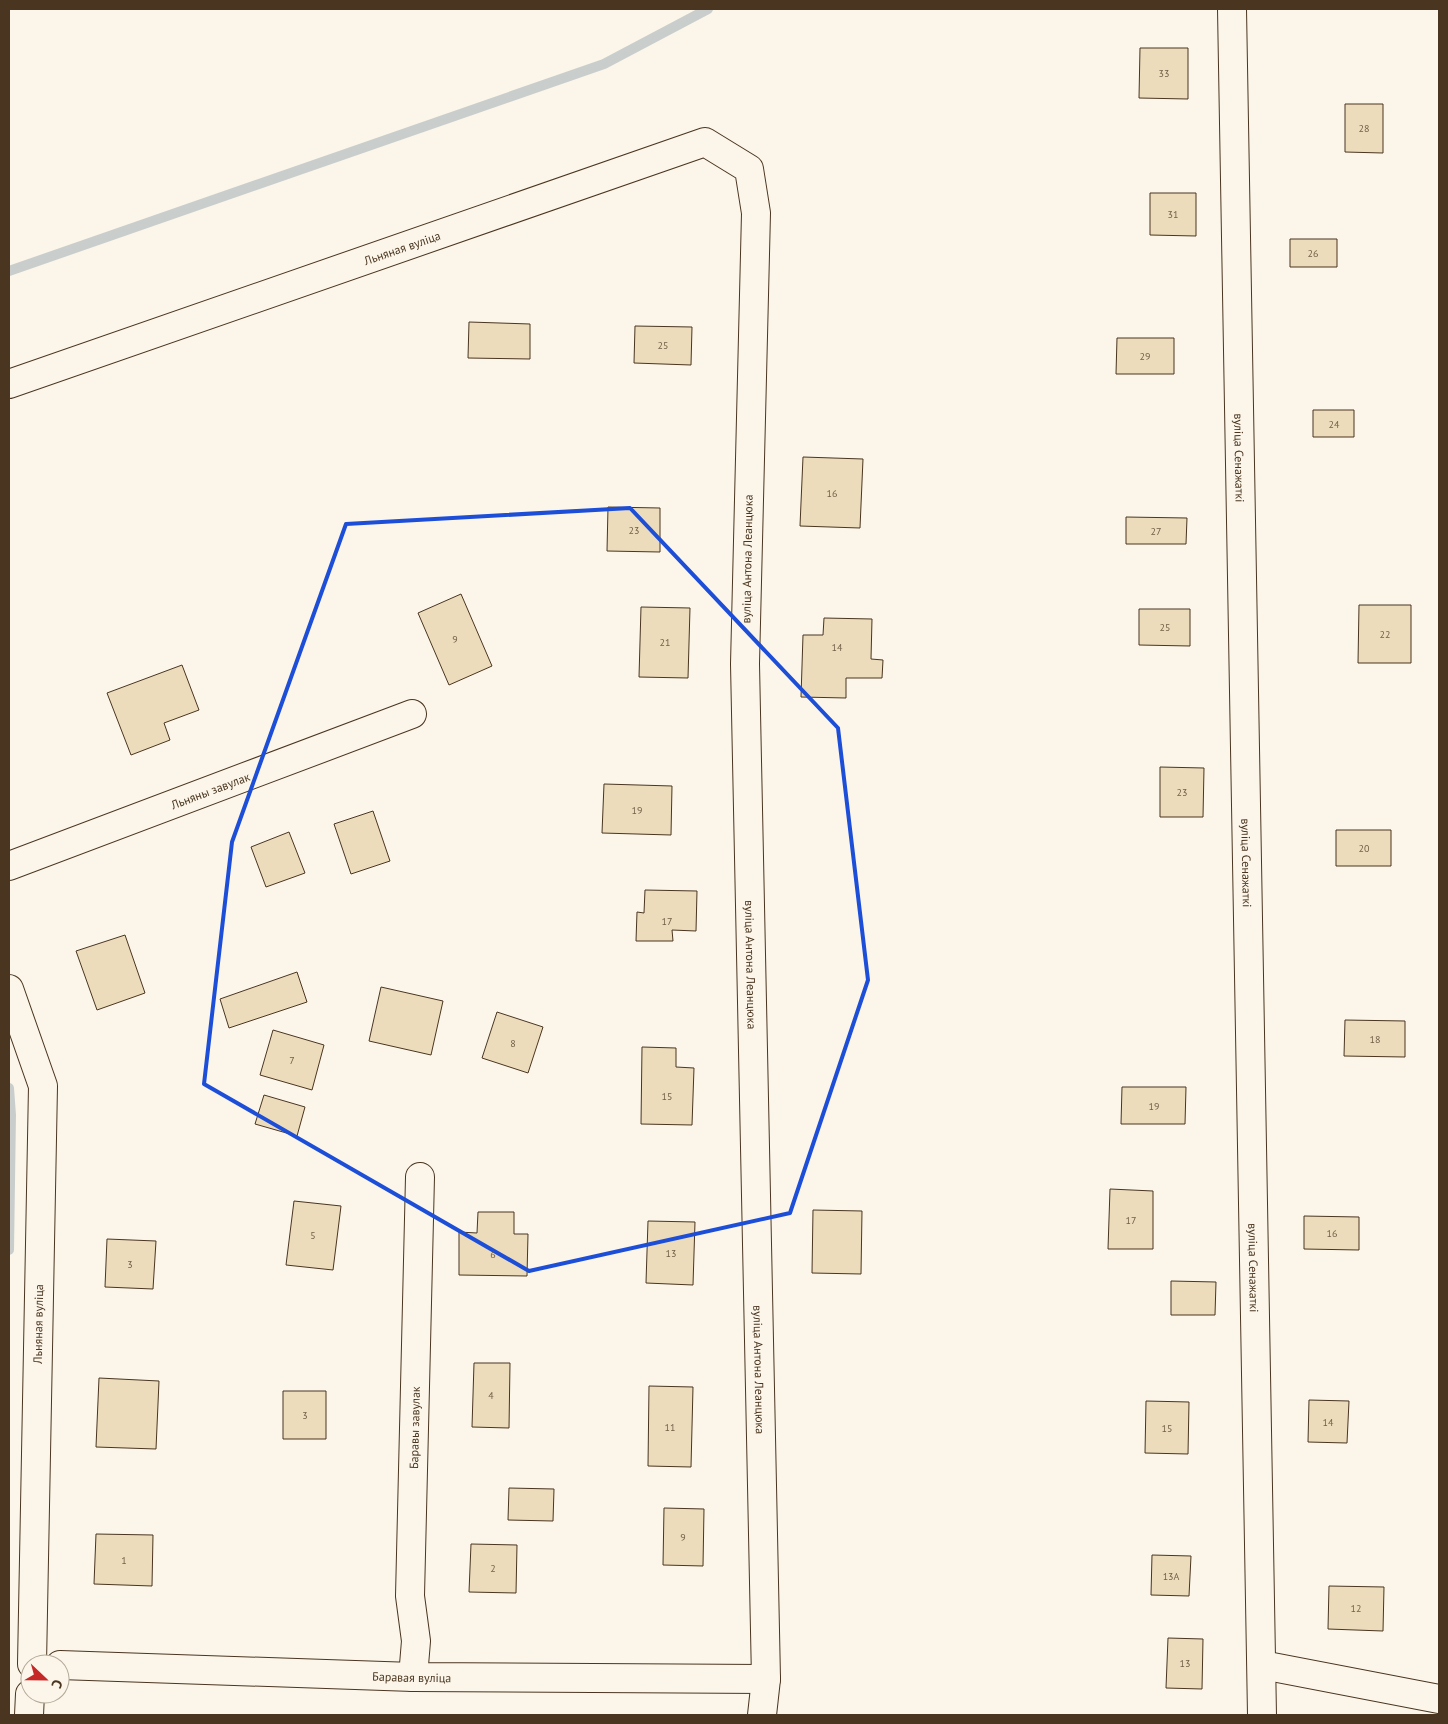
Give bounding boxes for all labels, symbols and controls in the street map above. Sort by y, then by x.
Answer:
house number: 33 [1159,67,1169,80]
house number: 28 [1359,122,1369,135]
house number: 31 [1168,208,1178,221]
street label: Льняная вуліца [361,227,442,268]
house number: 26 [1308,247,1318,260]
house number: 25 [658,339,668,352]
house number: 29 [1140,350,1150,363]
street label: вуліца Сенажаткі [1232,413,1248,503]
house number: 24 [1329,418,1340,431]
house number: 16 [827,487,837,500]
street label: вуліца Антона Леанцюка [738,494,756,624]
house number: 23 [629,524,639,537]
house number: 27 [1151,525,1161,538]
house number: 25 [1160,621,1170,634]
house number: 22 [1380,628,1390,641]
house number: 9 [452,633,458,646]
house number: 21 [660,636,670,649]
house number: 14 [832,641,843,654]
street label: Льняны завулак [168,768,252,812]
house number: 23 [1177,786,1187,799]
house number: 19 [632,804,642,817]
street label: вуліца Сенажаткі [1239,818,1255,908]
house number: 20 [1359,842,1370,855]
street label: вуліца Антона Леанцюка [742,900,760,1029]
house number: 17 [662,915,672,928]
house number: 18 [1370,1033,1380,1046]
house number: 8 [510,1037,516,1050]
house number: 7 [289,1054,295,1067]
house number: 15 [662,1090,672,1103]
house number: 19 [1149,1100,1159,1113]
house number: 17 [1126,1214,1136,1227]
street label: вуліца Сенажаткі [1246,1223,1262,1312]
house number: 16 [1327,1227,1337,1240]
house number: 5 [310,1229,316,1242]
house number: 13 [666,1247,676,1260]
house number: 6 [490,1248,496,1261]
house number: 3 [127,1258,133,1271]
street label: Льняная вуліца [30,1284,46,1365]
street label: вуліца Антона Леанцюка [751,1305,768,1434]
street label: Баравы завулак [406,1386,423,1469]
house number: 4 [488,1389,494,1402]
house number: 3 [302,1409,308,1422]
house number: 14 [1323,1416,1334,1429]
house number: 11 [665,1421,675,1434]
house number: 15 [1162,1422,1172,1435]
house number: 9 [680,1531,686,1544]
house number: 1 [121,1554,127,1567]
house number: 2 [490,1562,496,1575]
house number: 13А [1163,1570,1180,1583]
house number: 12 [1351,1602,1361,1615]
north arrow [20,1654,70,1704]
house number: 13 [1180,1657,1190,1670]
street label: Баравая вуліца [372,1668,451,1685]
text: С [47,1677,67,1691]

